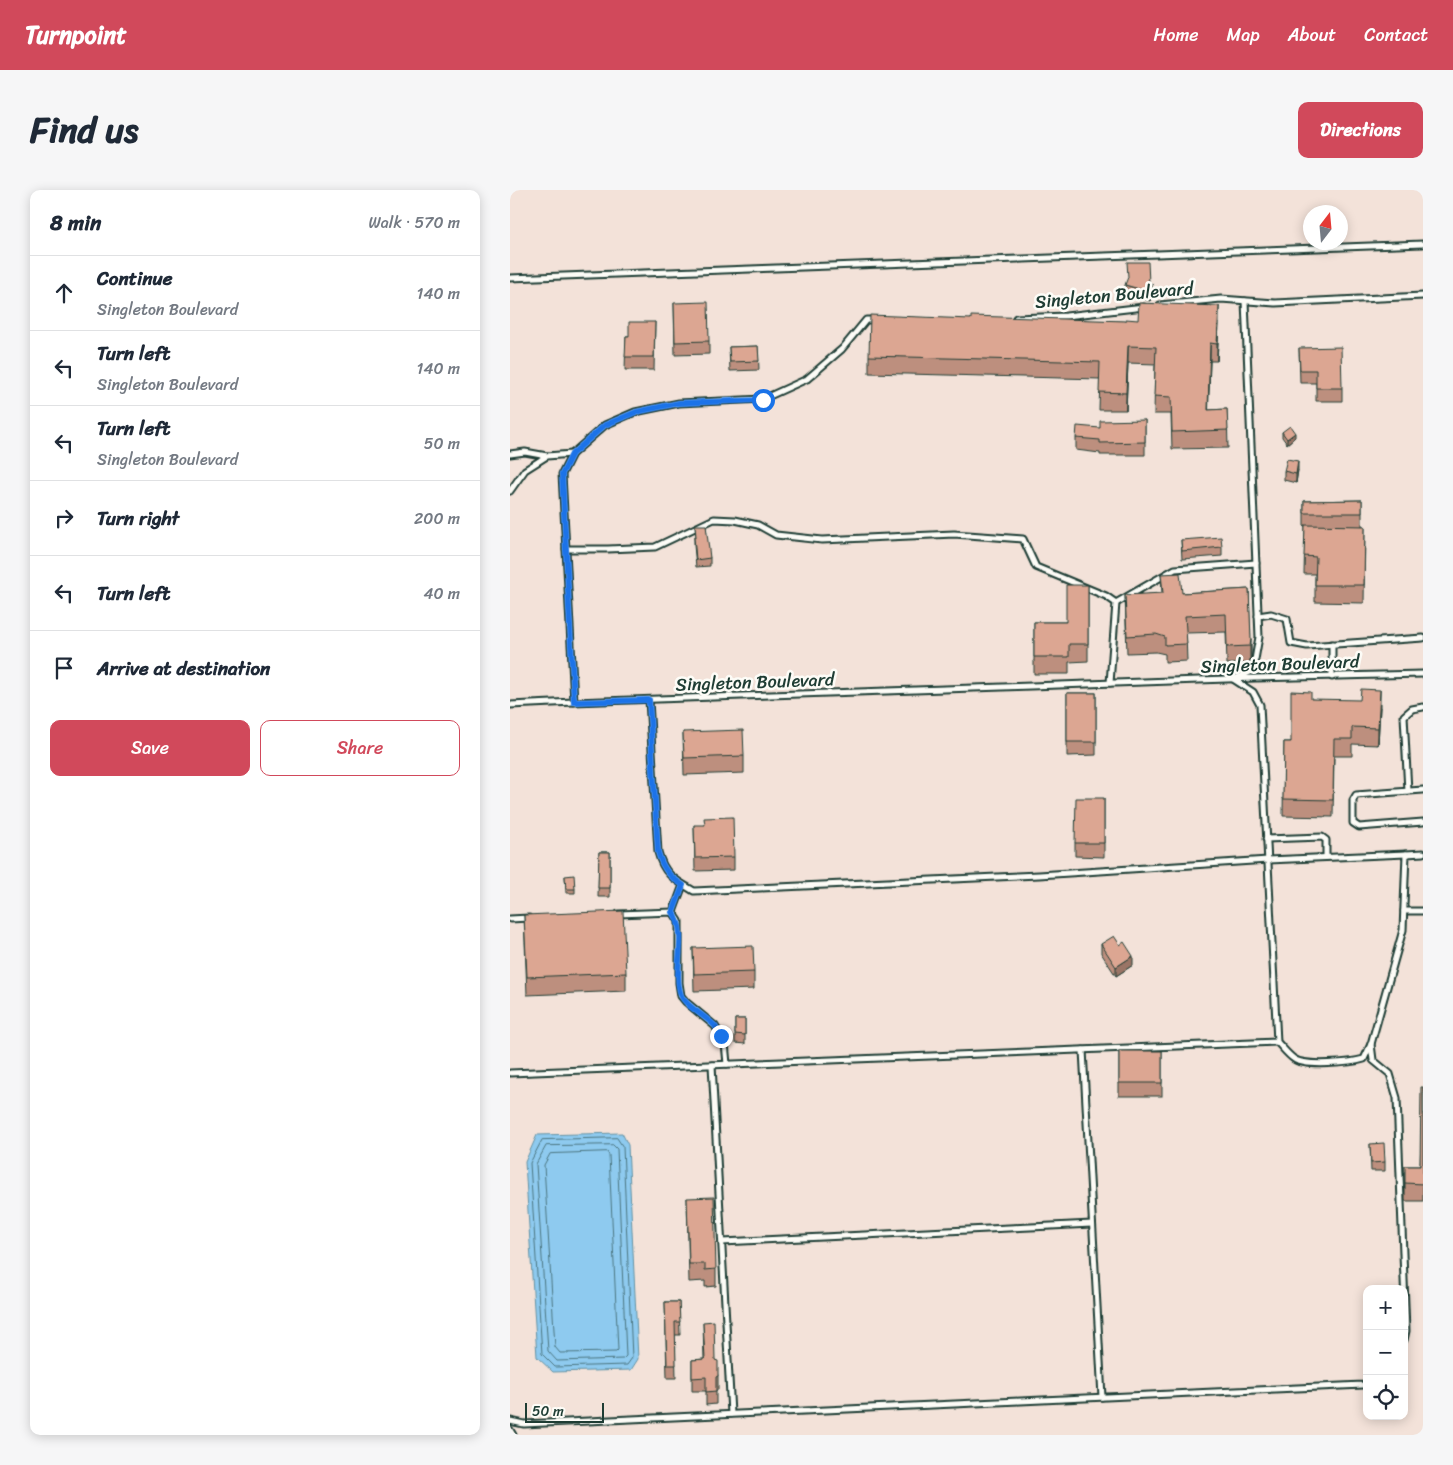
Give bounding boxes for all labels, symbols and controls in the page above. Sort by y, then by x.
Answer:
text: Turnpoint [25,14,127,56]
text: Home [1154,19,1199,51]
text: Map [1227,19,1260,51]
text: About [1288,19,1336,51]
text: Contact [1364,19,1428,51]
text: Find us [30,99,138,161]
button: Directions [1298,102,1423,158]
text: 8 min [50,204,101,242]
north arrow [1303,205,1348,250]
text: Walk · 570 m [368,208,460,237]
text: Continue [97,262,173,295]
street label: Singleton Boulevard [1033,272,1196,318]
icon: ahead [50,279,78,307]
text: 140 m [417,279,460,308]
text: Singleton Boulevard [97,295,238,324]
text: Turn left [97,337,170,370]
icon: left [50,354,78,382]
text: 140 m [417,354,460,383]
text: Singleton Boulevard [97,370,238,399]
route start [752,389,775,412]
text: Turn left [97,412,170,445]
icon: left [50,429,78,457]
text: 50 m [424,429,460,458]
text: Singleton Boulevard [97,445,238,474]
text: Turn right [97,502,179,535]
icon: right [50,504,78,532]
text: 200 m [414,504,460,533]
text: Turn left [97,577,170,610]
icon: left [50,579,78,607]
text: 40 m [423,579,460,608]
street label: Singleton Boulevard [1200,645,1361,683]
text: Arrive at destination [97,652,270,685]
icon: arrive [50,654,78,682]
street label: Singleton Boulevard [675,663,836,701]
button: Save [50,720,250,776]
button: Share [260,720,460,776]
route end [710,1025,733,1048]
map controls [1363,1285,1408,1420]
button: + [1363,1285,1408,1330]
button: − [1363,1330,1408,1375]
button: locate [1363,1375,1408,1420]
text: 50 m [532,1399,564,1424]
scale bar [525,1400,604,1423]

